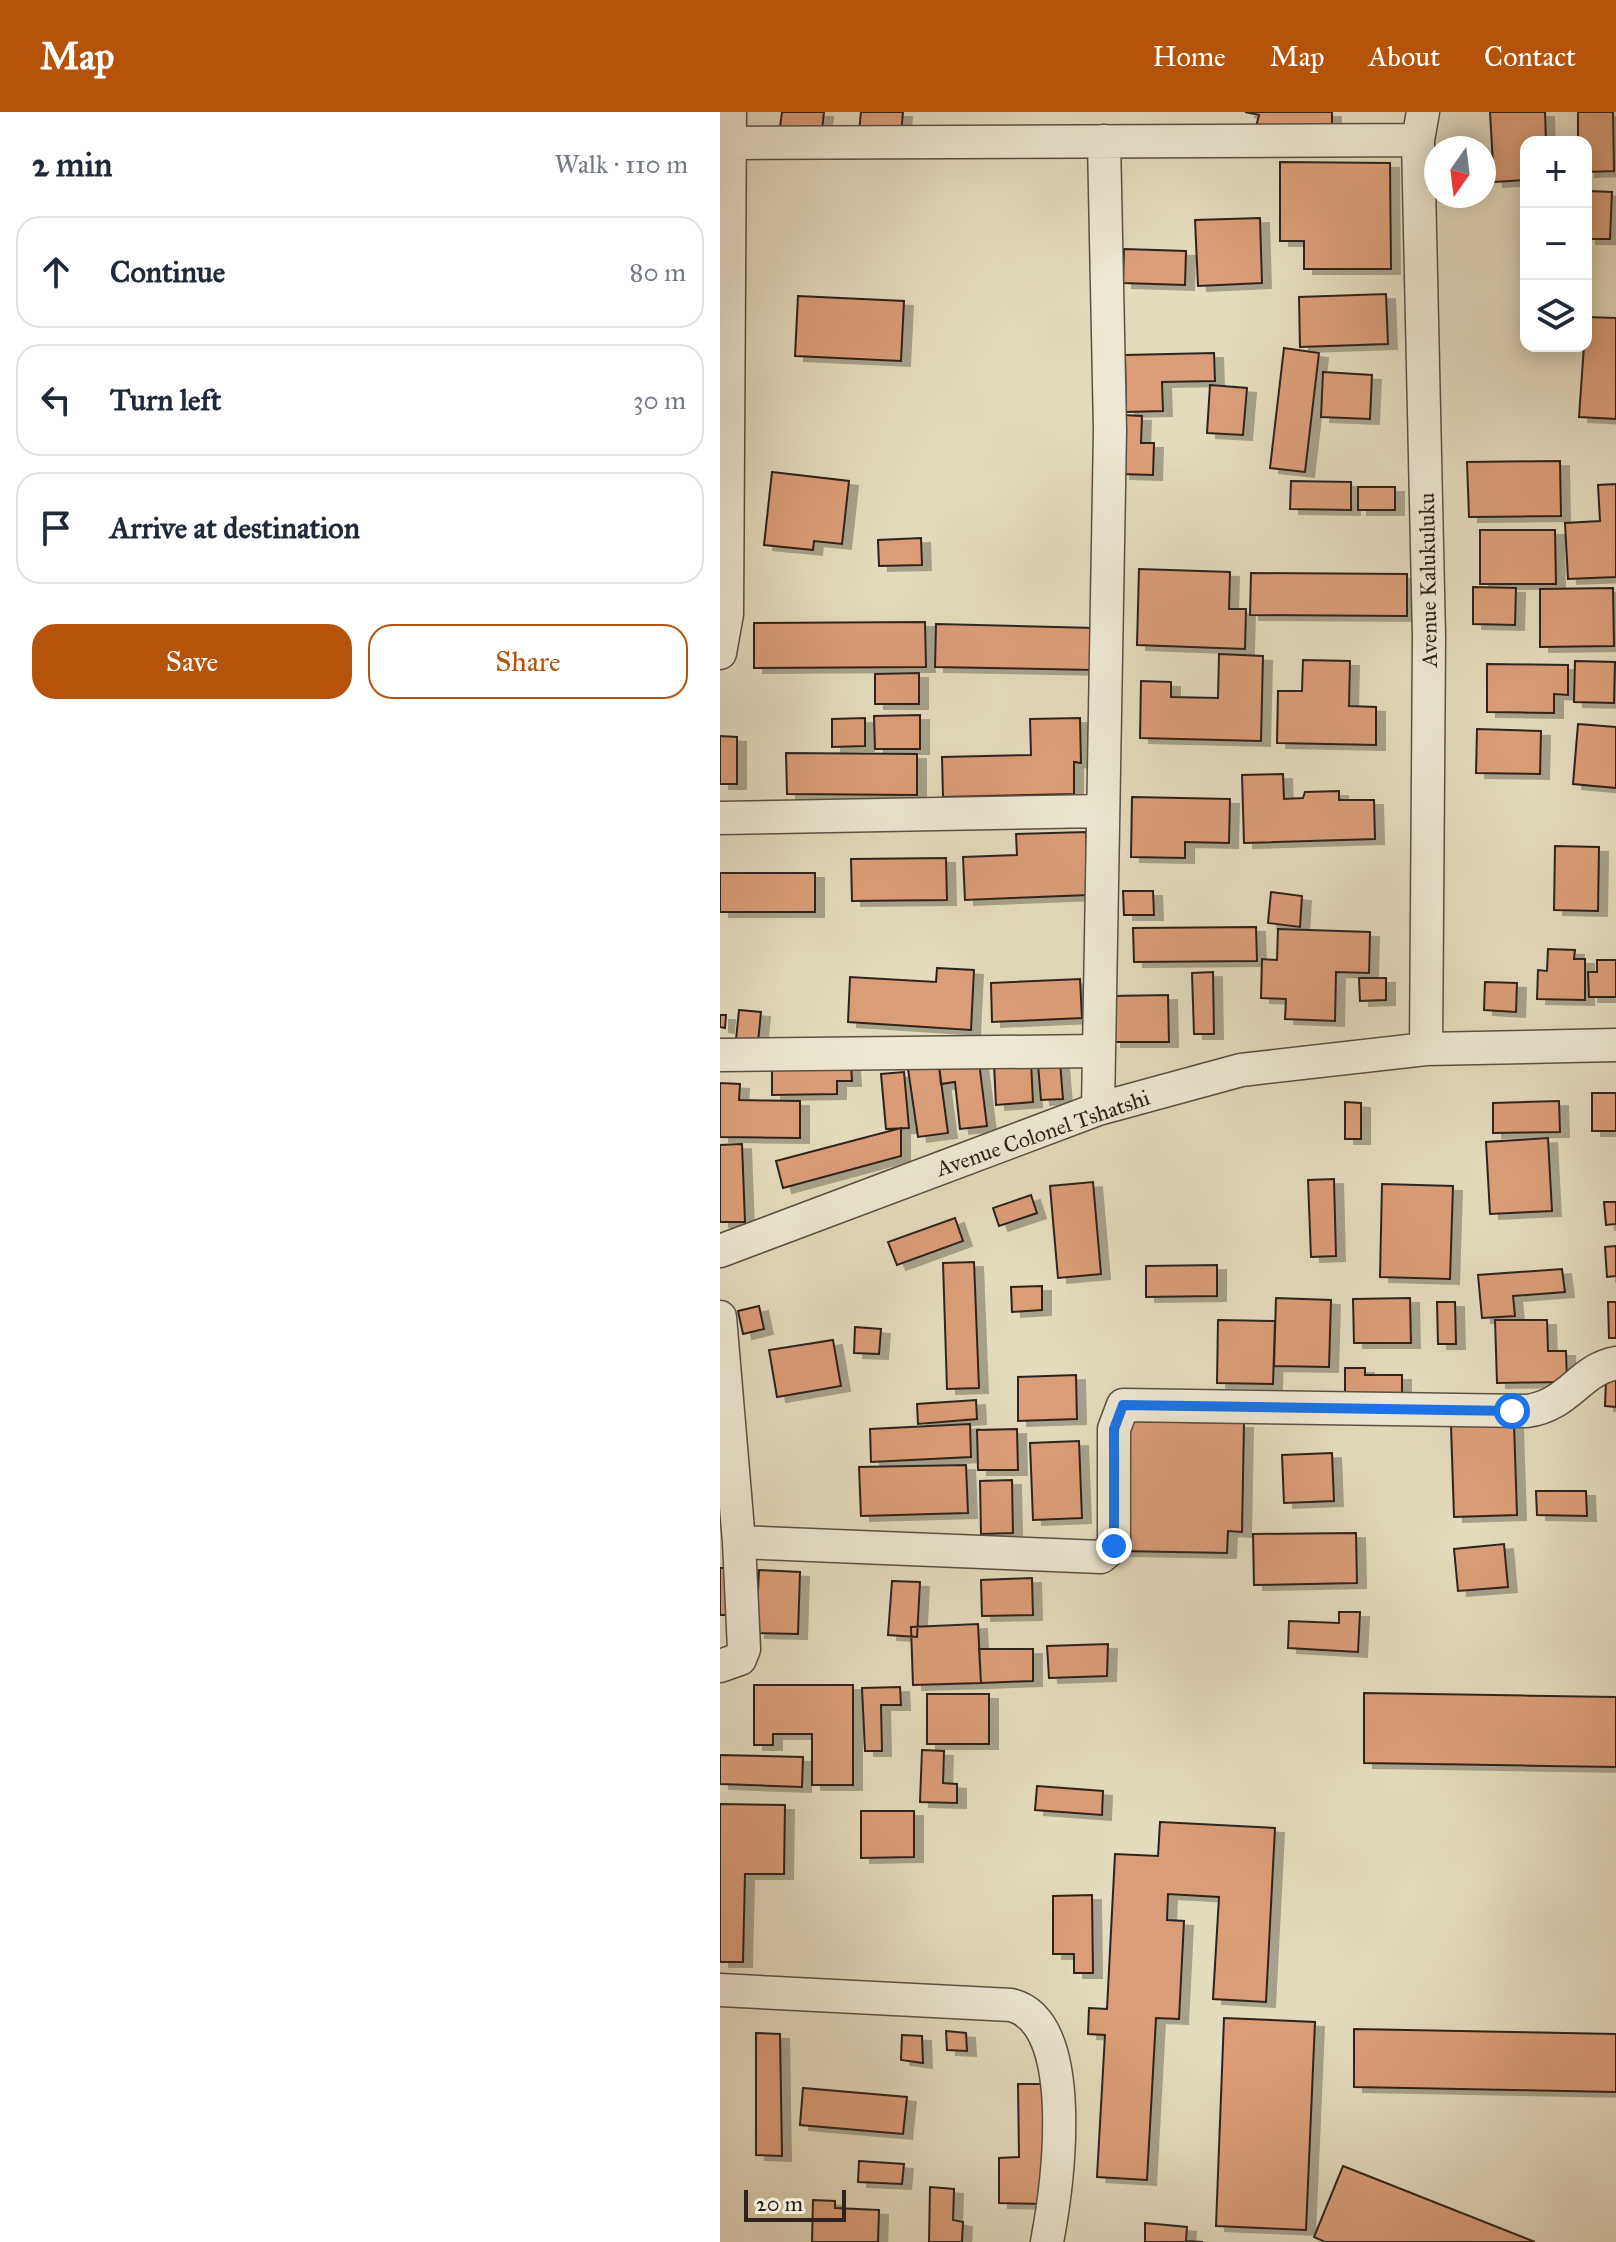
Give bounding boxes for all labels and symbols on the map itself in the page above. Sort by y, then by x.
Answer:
north arrow [1424,136,1496,208]
street label: Avenue Kalukuluku [1413,492,1443,669]
street label: Avenue Colonel Tshatshi [932,1084,1153,1183]
route start [1494,1393,1530,1429]
route end [1096,1528,1132,1564]
scale bar [744,2186,846,2222]

